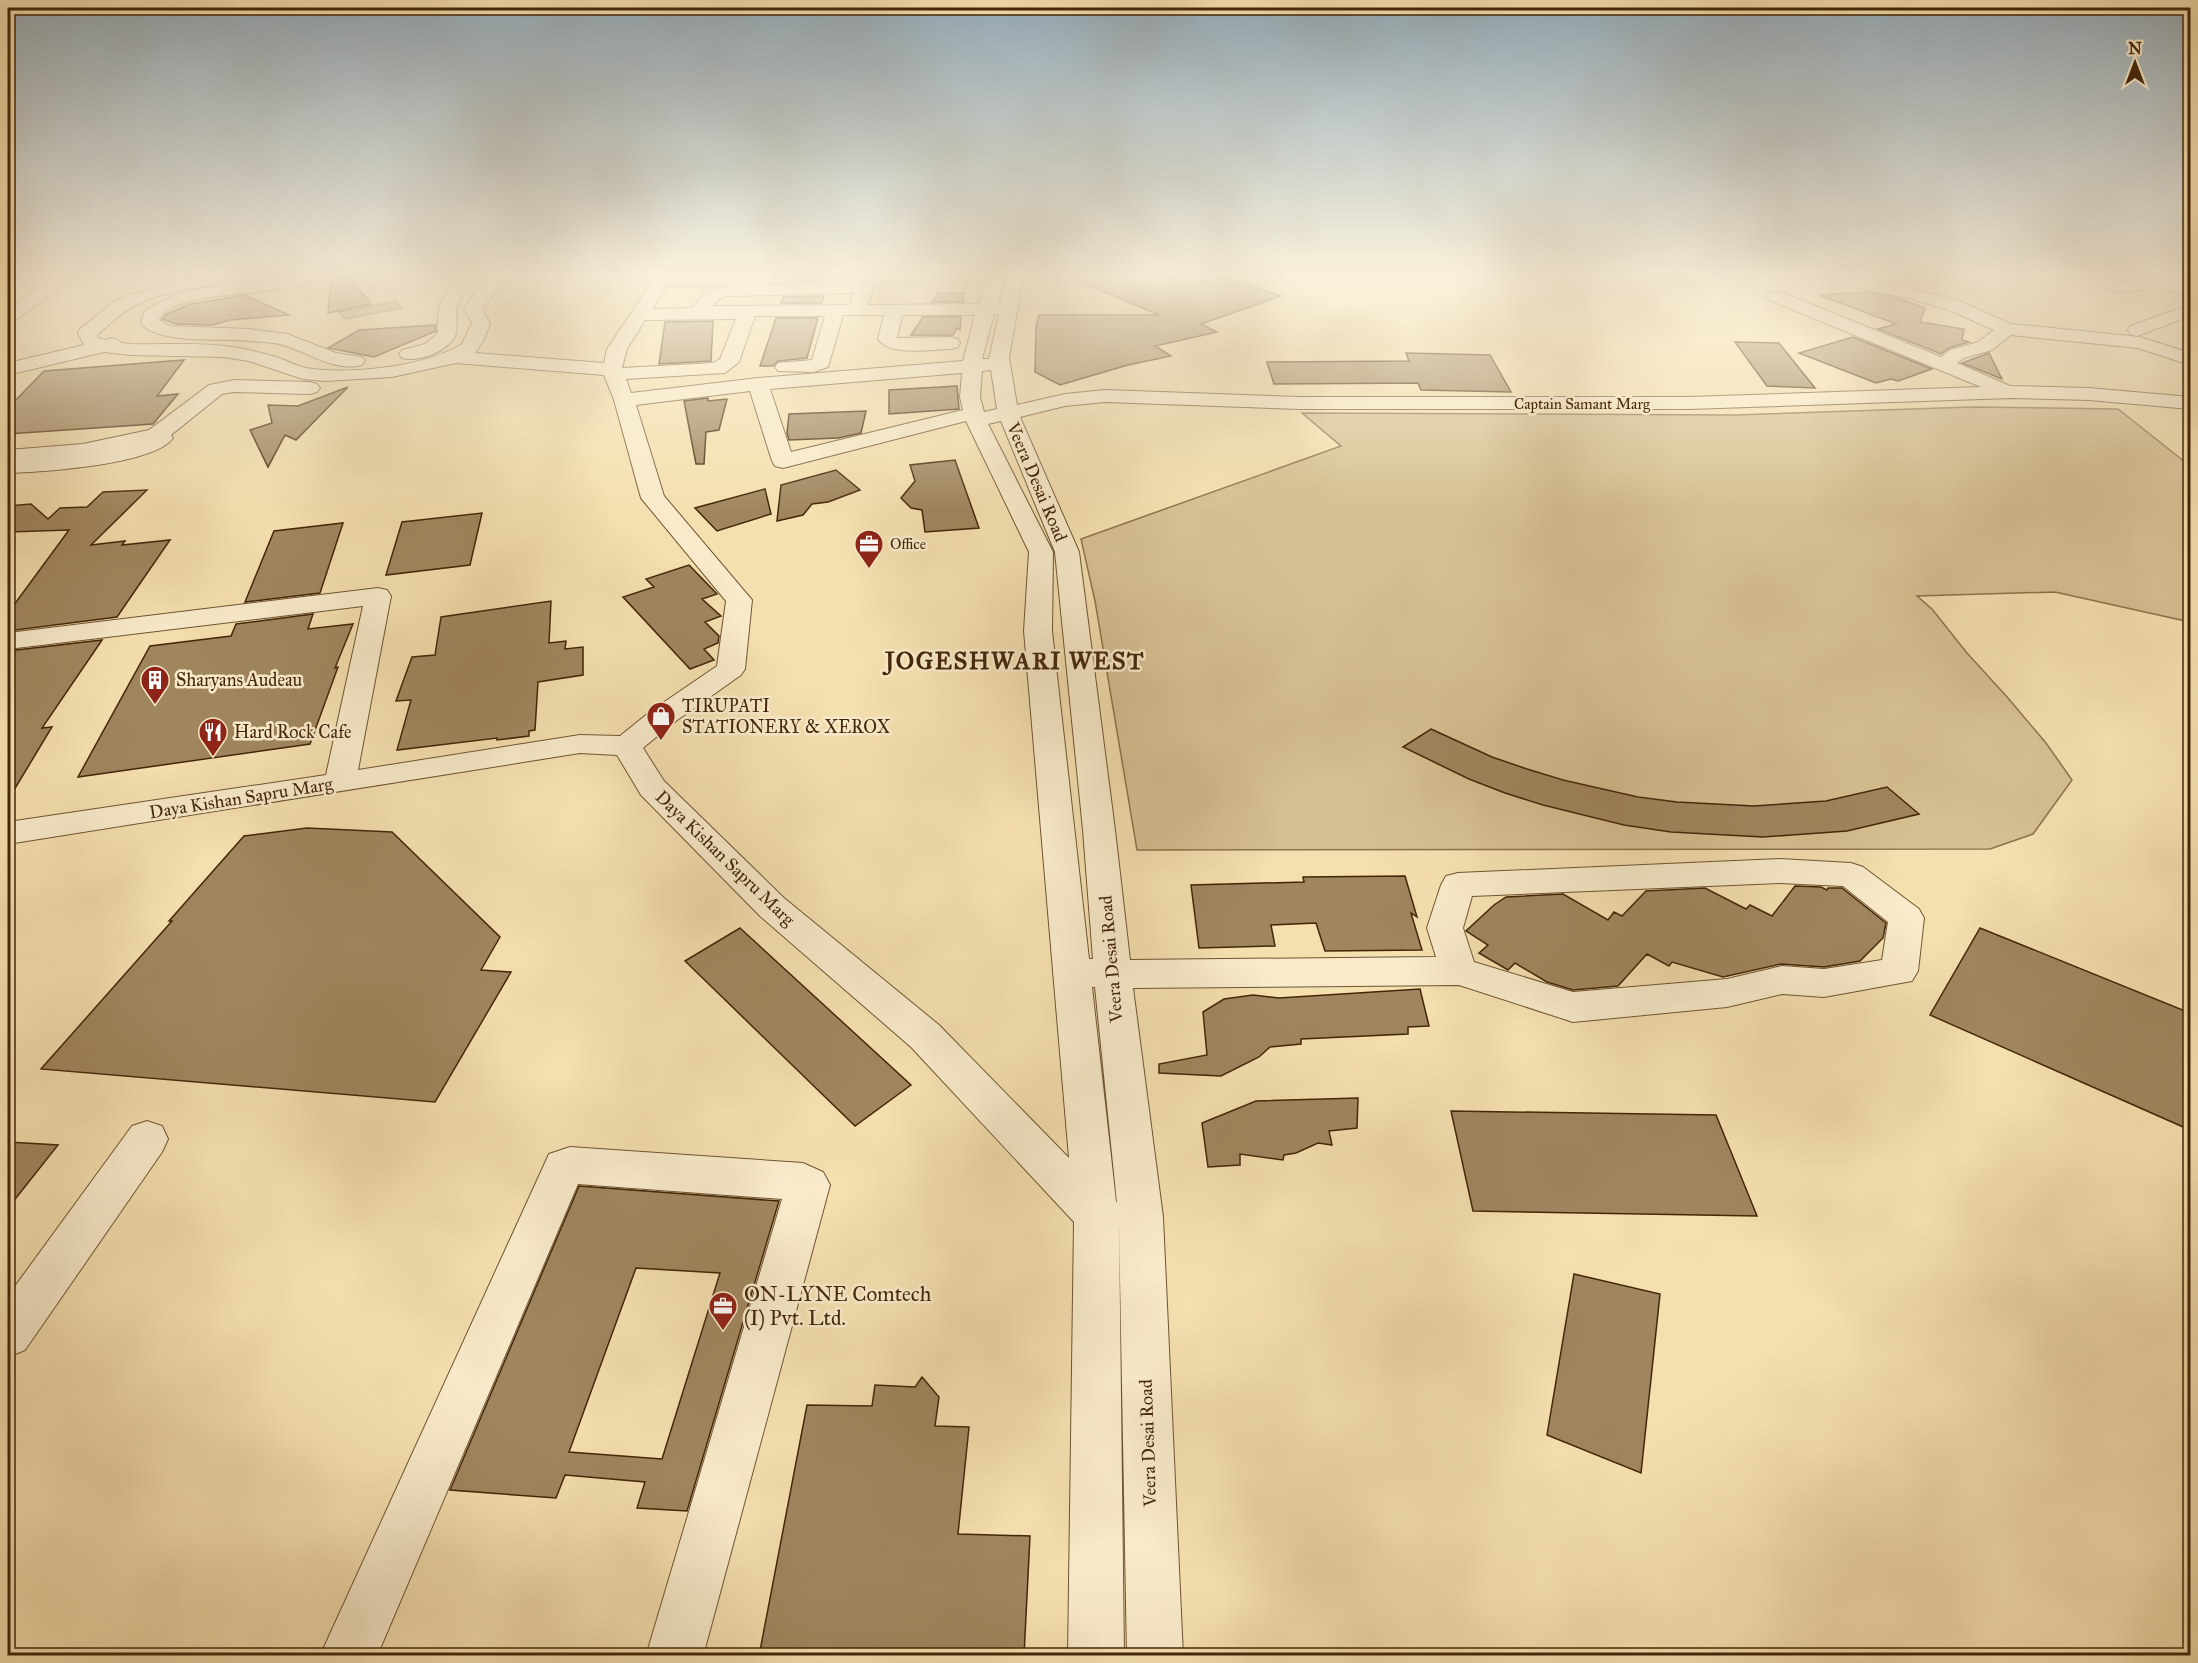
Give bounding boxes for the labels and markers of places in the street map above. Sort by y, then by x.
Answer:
office icon: Office [853,528,885,570]
place label: Office [890,535,926,553]
building icon: Sharyans Audeau [139,664,171,706]
place label: Sharyans Audeau [176,669,303,691]
place label: TIRUPATI STATIONERY & XEROX [682,695,891,738]
shop icon: TIRUPATI STATIONERY & XEROX [645,700,677,742]
restaurant icon: Hard Rock Cafe [197,716,229,758]
place label: Hard Rock Cafe [234,721,352,743]
place label: ON-LYNE Comtech (I) Pvt. Ltd. [744,1281,932,1331]
office icon: ON-LYNE Comtech (I) Pvt. Ltd. [707,1290,739,1332]

